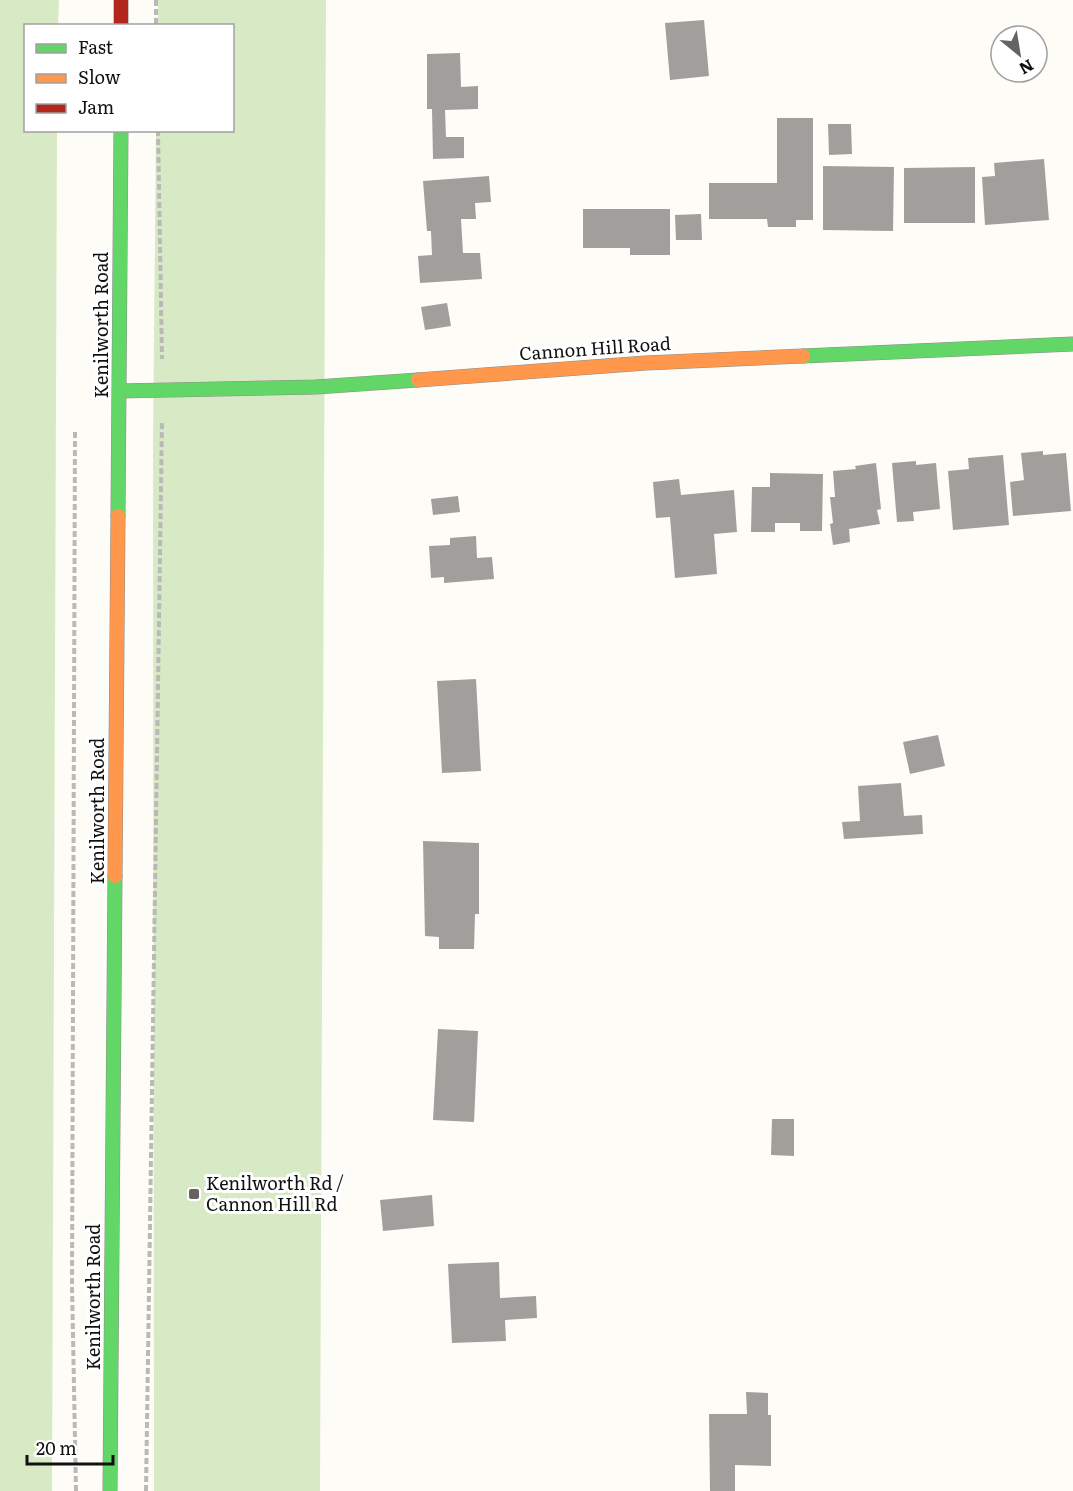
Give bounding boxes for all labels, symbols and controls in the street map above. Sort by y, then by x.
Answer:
legend [24,24,234,132]
north arrow [989,24,1049,84]
text: Fast [78,33,114,60]
text: N [1015,54,1039,82]
text: Slow [78,63,121,90]
text: Jam [78,93,114,120]
street label: Kenilworth Road [87,252,114,398]
street label: Cannon Hill Road [518,329,672,366]
street label: Kenilworth Road [83,738,110,884]
place label: Kenilworth Rd / Cannon Hill Rd [206,1169,344,1217]
marker: Kenilworth Rd / Cannon Hill Rd [187,1187,201,1201]
street label: Kenilworth Road [79,1224,106,1370]
scale bar [27,1428,112,1466]
text: 20 m [36,1434,77,1461]

